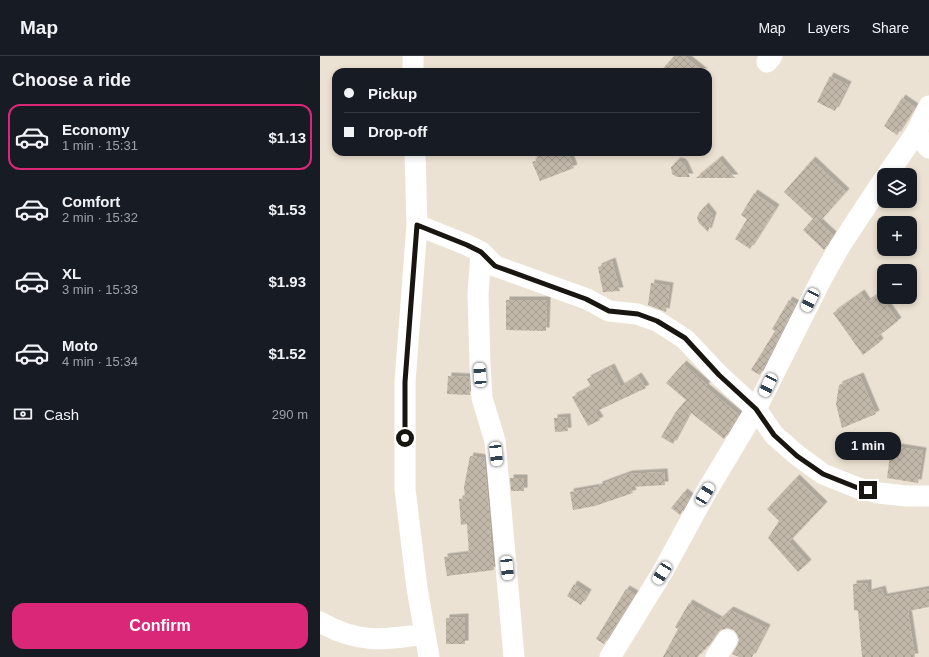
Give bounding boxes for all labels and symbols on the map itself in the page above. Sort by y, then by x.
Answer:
car [799,287,821,313]
car [473,363,487,387]
car [757,372,779,398]
route start [396,429,414,447]
callout: 1 min [835,432,901,460]
car [489,441,503,467]
car [694,481,716,507]
route end [859,481,877,499]
car [500,555,514,581]
car [651,560,673,586]

